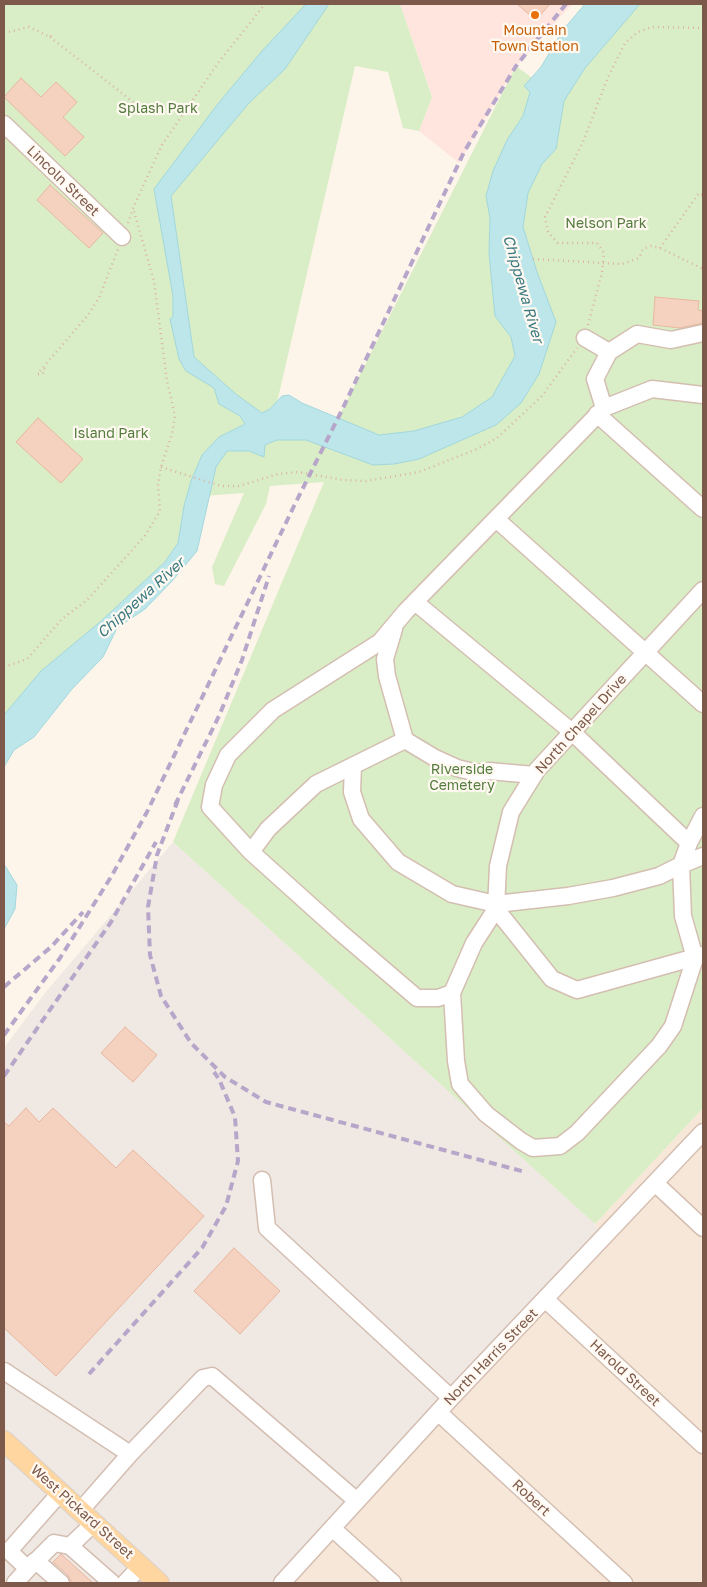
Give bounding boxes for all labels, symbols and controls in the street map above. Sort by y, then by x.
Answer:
marker: Mountain Town Station [529,9,541,21]
place label: Mountain Town Station [491,23,579,56]
park label: Splash Park [118,101,198,117]
street label: Lincoln Street [23,142,103,220]
park label: Nelson Park [565,216,647,232]
water label: Chippewa River [499,233,547,345]
park label: Island Park [73,426,149,442]
water label: Chippewa River [94,554,188,642]
street label: North Chapel Drive [532,671,630,777]
park label: Riverside Cemetery [429,762,495,794]
street label: North Harris Street [440,1305,542,1409]
street label: Harold Street [586,1336,664,1410]
street label: West Pickard Street [27,1461,137,1563]
street label: Robert [509,1476,553,1520]

